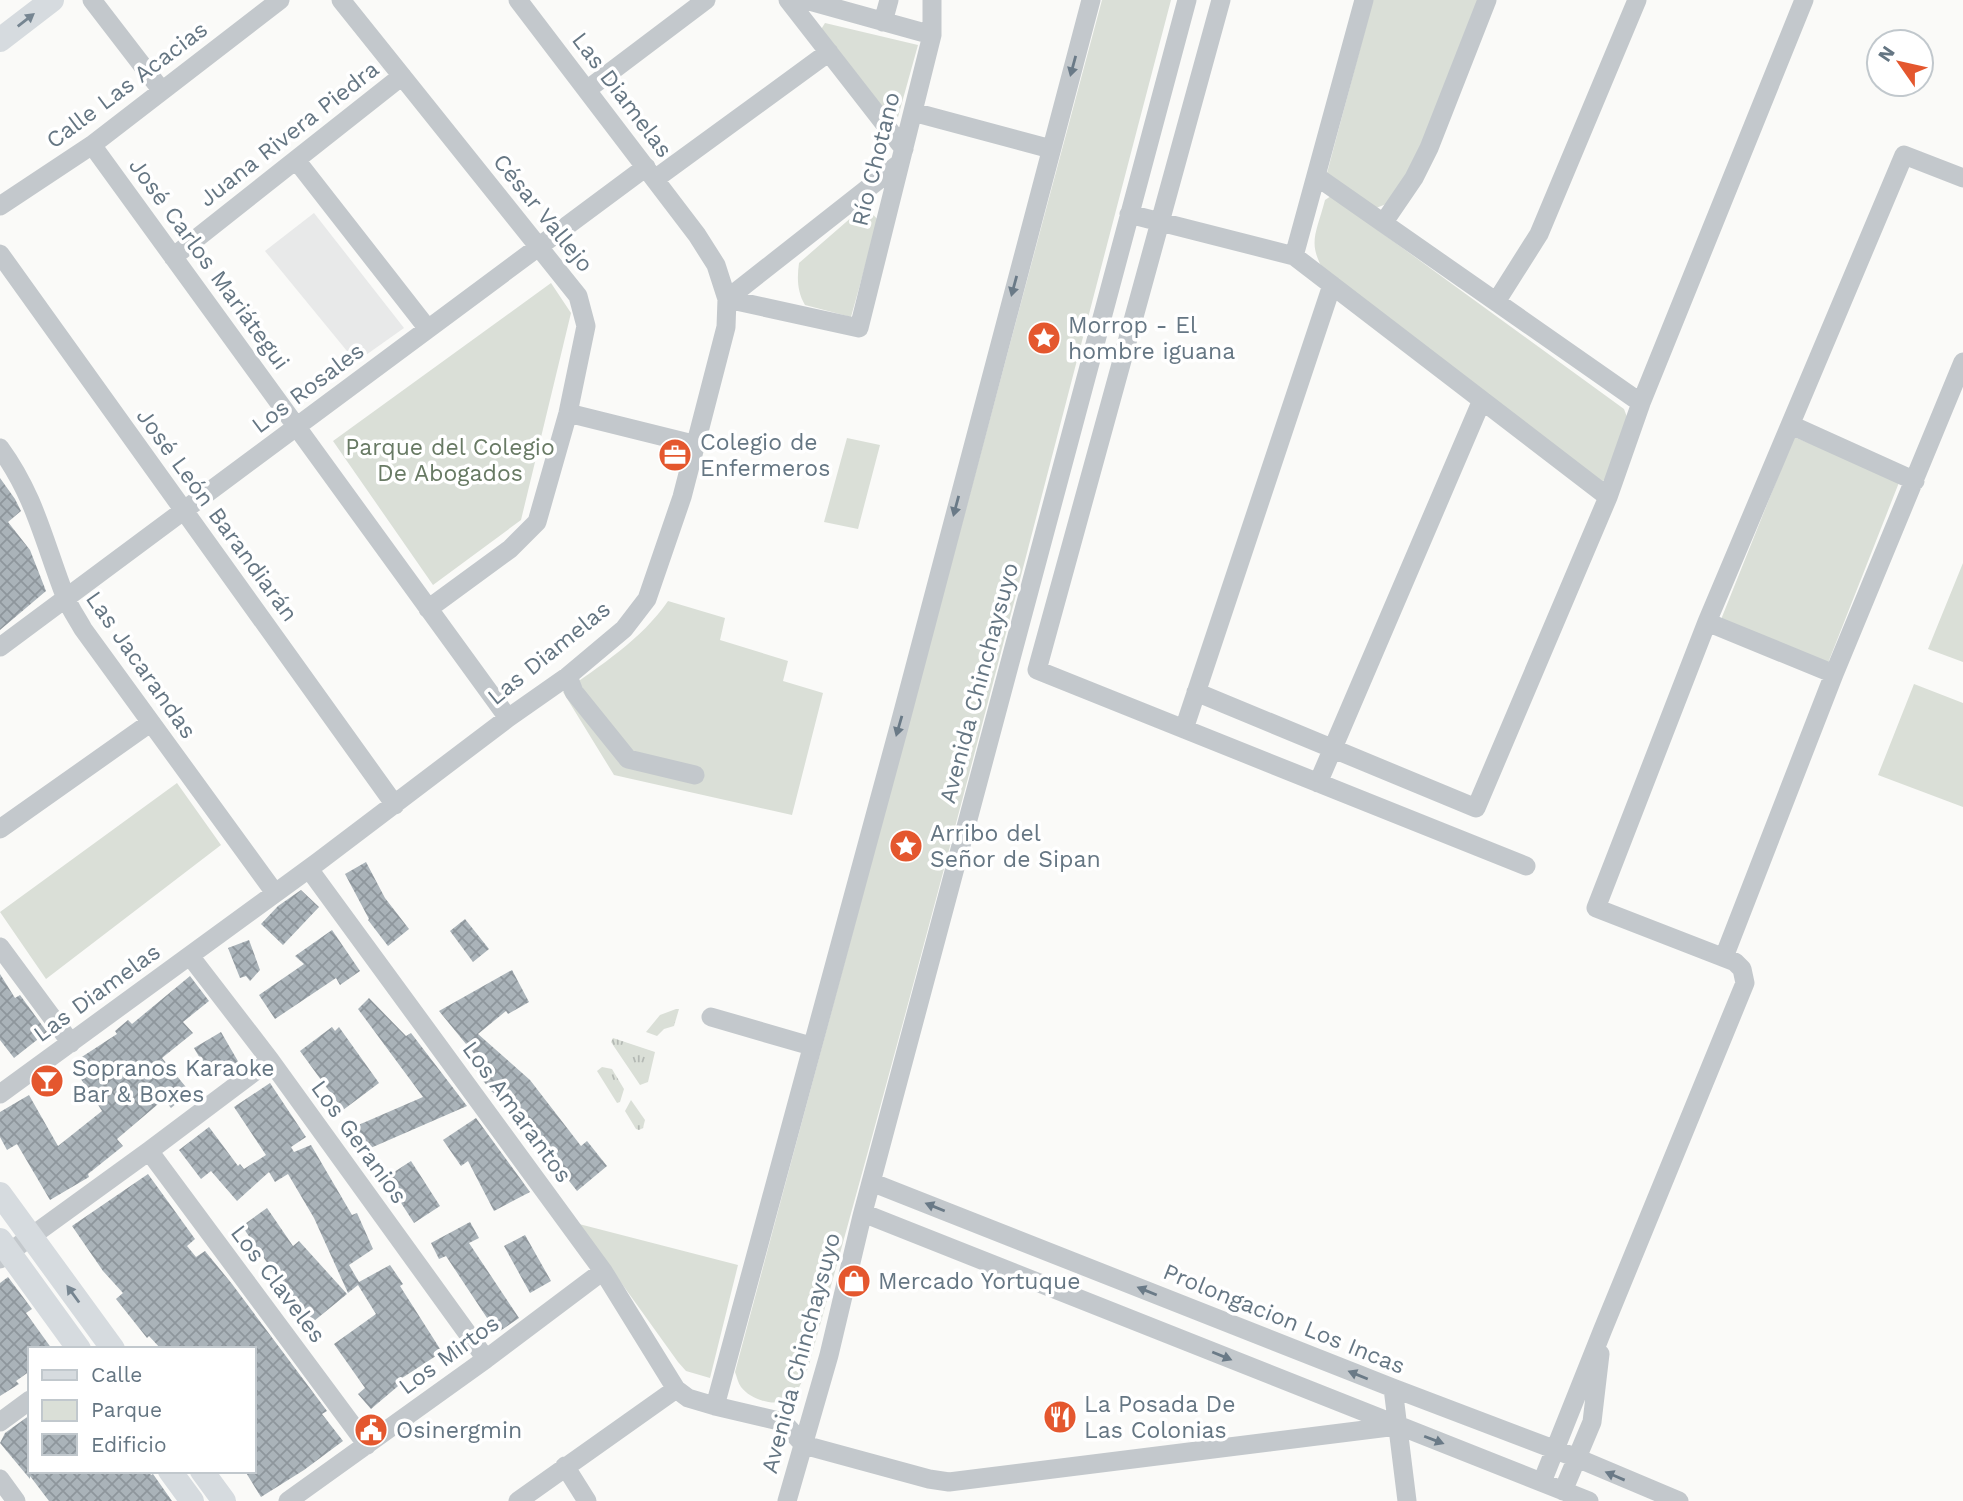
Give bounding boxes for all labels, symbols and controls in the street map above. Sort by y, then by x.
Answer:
one-way arrow [17,14,35,28]
street label: Calle Las Acacias [41,16,213,154]
street label: Las Diamelas [566,27,678,163]
north arrow [1865,28,1935,98]
text: N [1873,42,1900,66]
one-way arrow [1067,55,1078,77]
street label: Juana Rivera Piedra [194,56,384,212]
street label: Río Chotano [846,89,906,229]
street label: César Vallejo [487,149,599,277]
street label: José Carlos Mariátegui [123,153,295,375]
one-way arrow [1009,276,1019,297]
place label: Morrop - El hombre iguana [1068,312,1235,365]
place icon: Morrop - El hombre iguana [1025,319,1063,357]
street label: Los Rosales [247,337,369,439]
street label: José León Barandiarán [131,403,303,627]
place label: Colegio de Enfermeros [700,429,830,482]
park label: Parque del Colegio De Abogados [345,434,555,487]
office icon: Colegio de Enfermeros [656,436,694,474]
one-way arrow [950,495,961,517]
street label: Avenida Chinchaysuyo [934,560,1024,806]
street label: Las Jacarandas [80,586,202,744]
street label: Las Diamelas [482,595,616,711]
one-way arrow [893,715,904,737]
place label: Arribo del Señor de Sipan [930,820,1101,873]
place icon: Arribo del Señor de Sipan [887,827,925,865]
street label: Las Diamelas [29,938,165,1048]
street label: Los Amarantos [457,1036,577,1188]
place label: Sopranos Karaoke Bar & Boxes [72,1055,275,1108]
bar icon: Sopranos Karaoke Bar & Boxes [28,1062,66,1100]
street label: Los Geranios [305,1075,413,1209]
one-way arrow [924,1202,945,1213]
street label: Los Claveles [225,1220,331,1348]
street label: Avenida Chinchaysuyo [756,1230,846,1476]
street label: Prolongacion Los Incas [1159,1258,1409,1380]
shop icon: Mercado Yortuque [835,1262,873,1300]
place label: Mercado Yortuque [878,1268,1080,1295]
one-way arrow [66,1285,80,1303]
one-way arrow [1136,1285,1157,1296]
street label: Los Mirtos [394,1310,504,1400]
legend [28,1347,256,1473]
one-way arrow [1212,1350,1233,1361]
text: Calle [91,1362,142,1387]
one-way arrow [1347,1369,1368,1380]
place label: La Posada De Las Colonias [1084,1391,1235,1444]
text: Parque [91,1397,162,1422]
restaurant icon: La Posada De Las Colonias [1041,1398,1079,1436]
public building icon: Osinergmin [352,1411,390,1449]
place label: Osinergmin [396,1417,522,1444]
text: Edificio [91,1432,167,1457]
one-way arrow [1423,1434,1444,1445]
one-way arrow [1605,1470,1626,1481]

